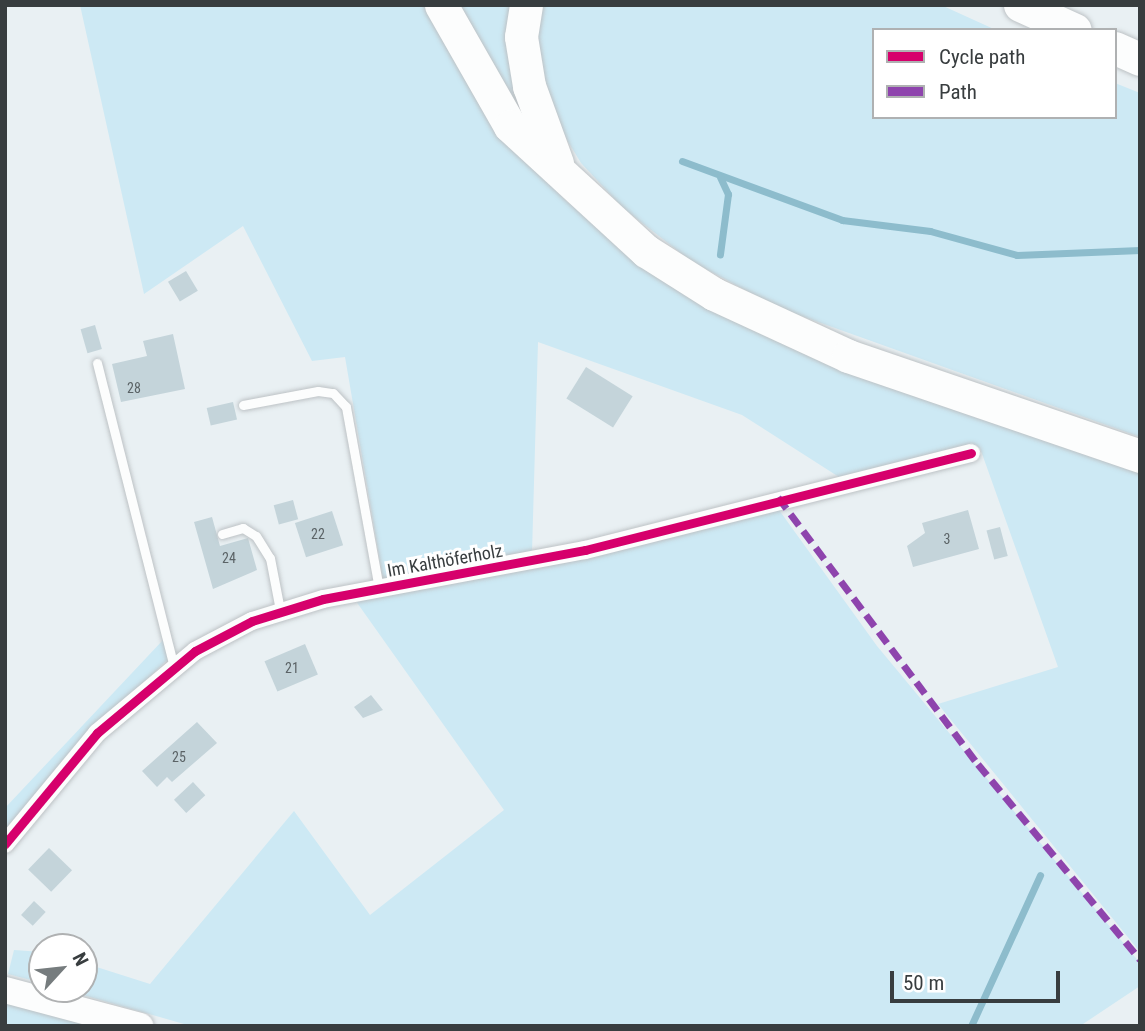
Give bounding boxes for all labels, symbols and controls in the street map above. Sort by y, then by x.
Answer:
legend [872,28,1117,119]
text: Cycle path [939,45,1025,69]
text: Path [939,80,977,104]
house number: 28 [127,380,141,396]
house number: 22 [311,526,325,542]
house number: 3 [944,531,950,547]
street label: Im Kalthöferholz [386,540,504,582]
house number: 24 [222,550,236,566]
house number: 21 [285,660,299,676]
house number: 25 [172,749,186,765]
north arrow [28,933,98,1003]
text: N [67,949,93,970]
scale bar [893,958,1063,1002]
text: 50 m [903,971,944,995]

